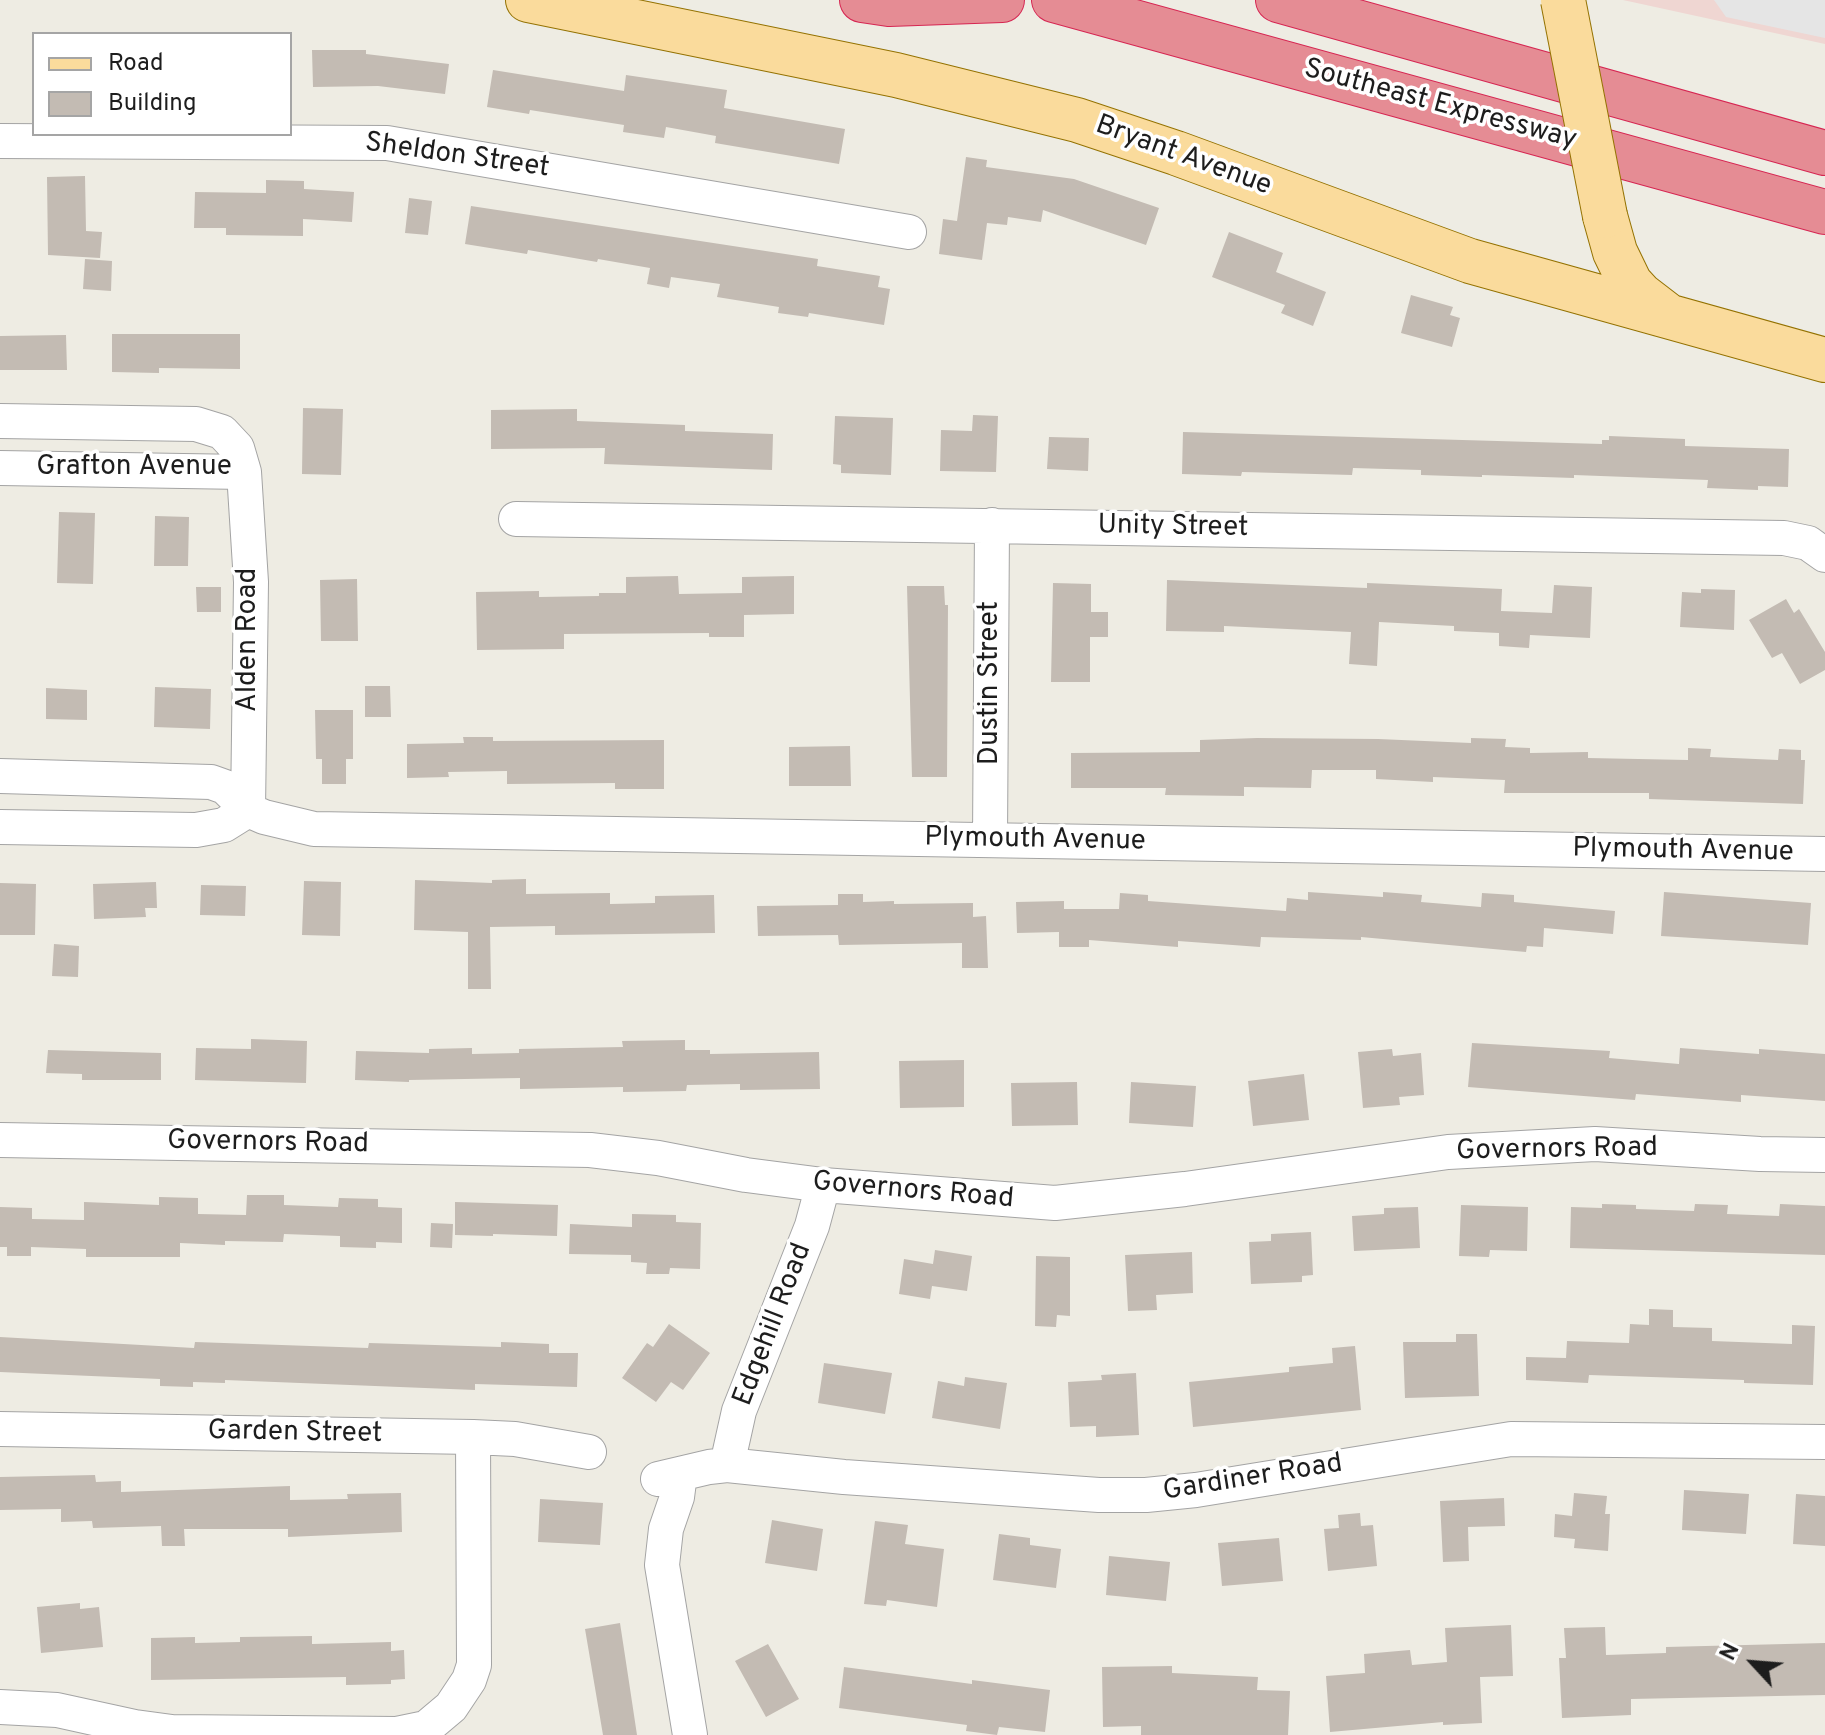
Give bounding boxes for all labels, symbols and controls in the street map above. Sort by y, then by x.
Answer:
legend [32,32,292,136]
text: Road [108,49,164,79]
street label: Southeast Expressway [1300,53,1580,159]
text: Building [108,89,197,119]
street label: Bryant Avenue [1090,110,1276,204]
street label: Sheldon Street [363,127,551,187]
street label: Grafton Avenue [36,451,232,485]
street label: Unity Street [1097,510,1249,546]
street label: Alden Road [232,568,266,712]
street label: Dustin Street [974,601,1008,765]
street label: Plymouth Avenue [924,822,1146,860]
street label: Plymouth Avenue [1572,833,1794,871]
street label: Governors Road [167,1125,369,1163]
street label: Governors Road [1456,1132,1658,1170]
street label: Governors Road [811,1166,1015,1218]
street label: Edgehill Road [728,1239,820,1411]
street label: Garden Street [207,1416,383,1452]
street label: Gardiner Road [1161,1448,1345,1510]
north arrow [1713,1623,1793,1703]
text: N [1715,1639,1747,1665]

